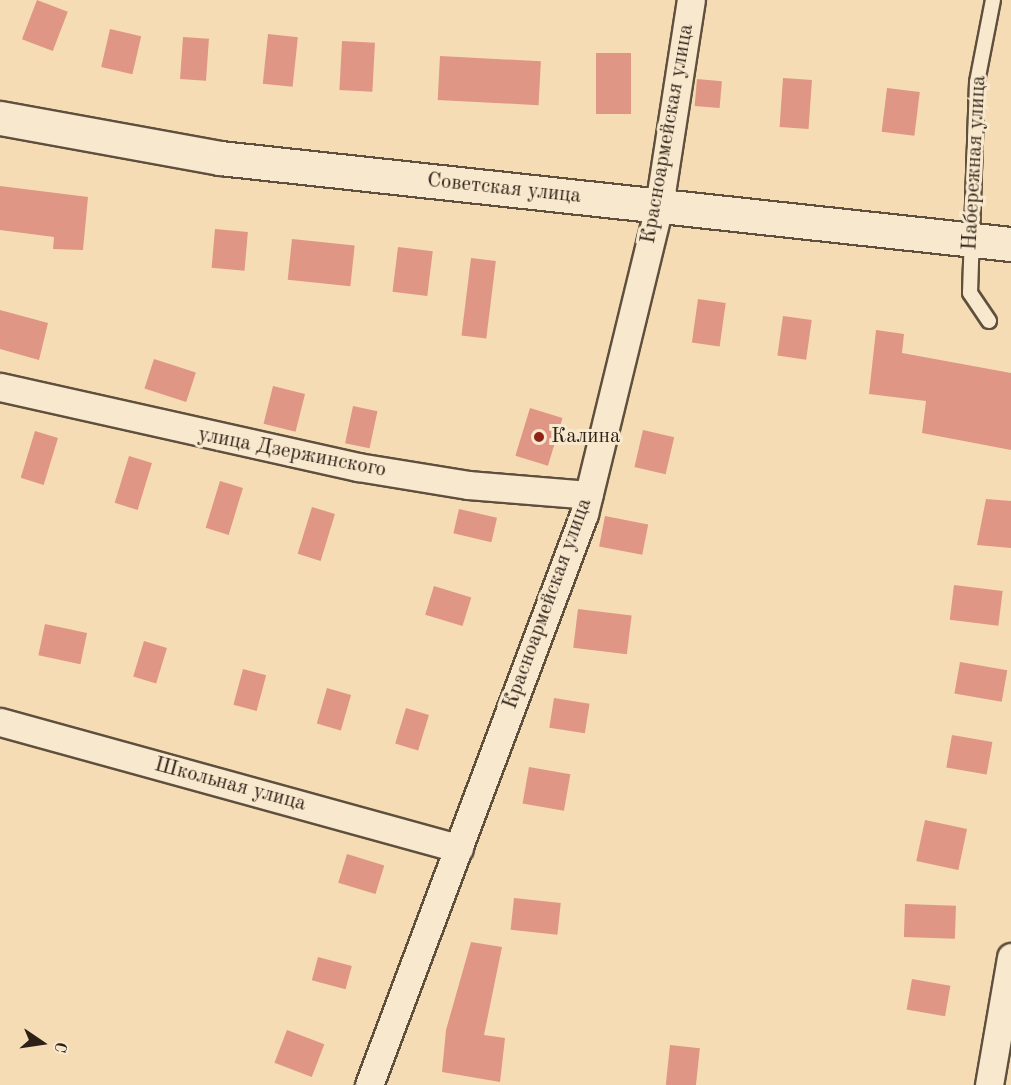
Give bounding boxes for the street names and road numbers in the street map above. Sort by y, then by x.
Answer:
street label: Красноармейская улица [636,22,700,246]
street label: Набережная улица [958,75,992,251]
street label: Советская улица [426,168,582,210]
street label: улица Дзержинского [196,422,388,484]
street label: Красноармейская улица [498,495,598,713]
street label: Школьная улица [152,753,308,817]

